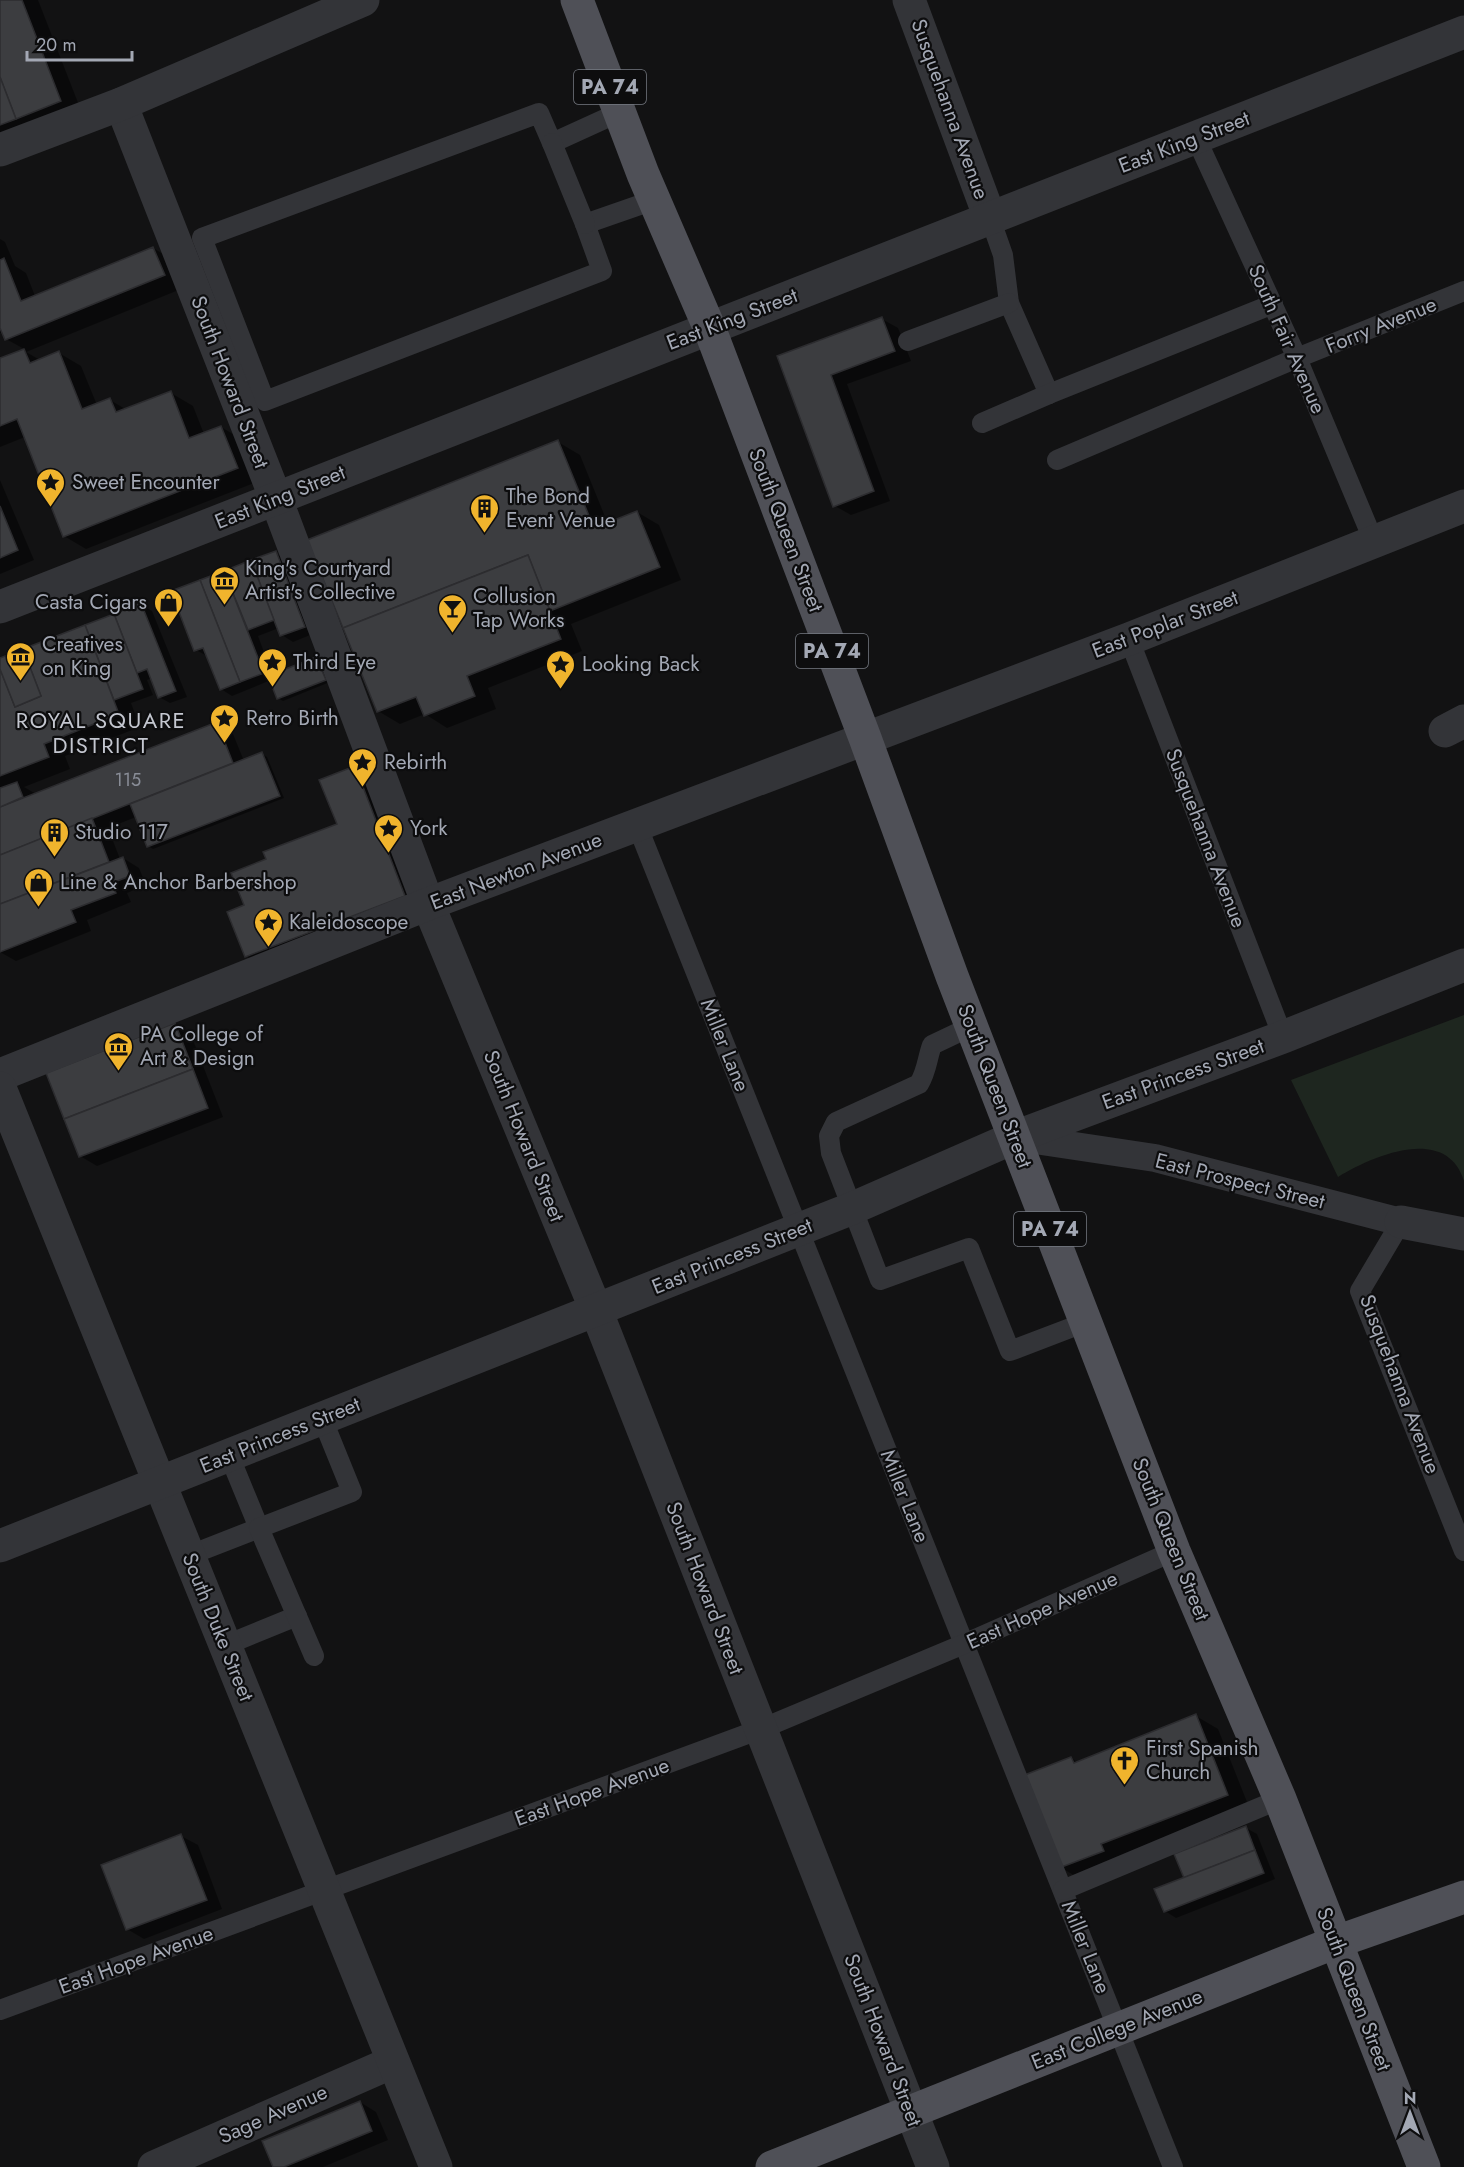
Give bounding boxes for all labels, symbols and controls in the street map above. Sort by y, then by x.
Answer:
street label: Susquehanna Avenue [903,15,997,203]
scale bar [27,24,132,62]
text: 20 m [36,32,76,58]
road number: PA 74 [574,70,646,104]
street label: East King Street [1114,103,1254,181]
street label: South Fair Avenue [1241,259,1333,419]
street label: East King Street [662,280,802,358]
street label: Forry Avenue [1321,289,1441,361]
street label: South Howard Street [183,291,277,473]
street label: South Queen Street [741,444,831,616]
street label: East King Street [210,457,350,537]
place icon: Sweet Encounter [35,466,67,508]
place label: Sweet Encounter [72,467,220,497]
place label: The Bond Event Venue [506,481,616,535]
building icon: The Bond Event Venue [469,492,501,534]
place label: King's Courtyard Artist's Collective [245,553,396,607]
museum icon: King's Courtyard Artist's Collective [208,564,240,606]
place label: Collusion Tap Works [473,581,565,635]
street label: East Poplar Street [1088,582,1242,666]
shop icon: Casta Cigars [152,586,184,628]
place label: Casta Cigars [35,587,147,617]
bar icon: Collusion Tap Works [436,592,468,634]
place label: Creatives on King [42,629,123,683]
road number: PA 74 [796,634,868,668]
museum icon: Creatives on King [5,640,37,682]
place icon: Third Eye [256,646,288,688]
place label: Third Eye [293,647,376,677]
place icon: Looking Back [545,648,577,690]
place label: Looking Back [582,649,700,679]
place icon: Retro Birth [209,702,241,744]
place label: Retro Birth [246,703,339,733]
district label: ROYAL SQUARE DISTRICT [16,704,186,761]
street label: Susquehanna Avenue [1158,744,1254,932]
place icon: Rebirth [347,746,379,788]
place label: Rebirth [384,747,447,777]
house number: 115 [115,767,141,793]
place icon: York [373,812,405,854]
place label: York [410,813,448,843]
building icon: Studio 117 [38,816,70,858]
place label: Studio 117 [75,817,168,847]
street label: East Newton Avenue [426,824,606,918]
shop icon: Line & Anchor Barbershop [23,866,55,908]
place label: Line & Anchor Barbershop [60,867,296,897]
place icon: Kaleidoscope [252,906,284,948]
place label: Kaleidoscope [289,907,408,937]
street label: Miller Lane [693,994,757,1096]
street label: South Queen Street [950,1000,1040,1172]
place label: PA College of Art & Design [140,1019,264,1073]
museum icon: PA College of Art & Design [103,1030,135,1072]
street label: East Princess Street [1098,1031,1268,1117]
street label: South Howard Street [476,1046,572,1226]
street label: East Prospect Street [1152,1145,1328,1217]
street label: East Princess Street [647,1210,817,1302]
road number: PA 74 [1014,1212,1086,1246]
street label: Susquehanna Avenue [1352,1290,1448,1478]
street label: East Princess Street [195,1389,365,1481]
street label: Miller Lane [873,1445,937,1547]
street label: South Queen Street [1125,1453,1217,1625]
street label: South Howard Street [658,1497,752,1679]
street label: South Duke Street [175,1548,261,1706]
street label: East Hope Avenue [962,1563,1122,1657]
place label: First Spanish Church [1146,1733,1259,1787]
church icon: First Spanish Church [1109,1744,1141,1786]
street label: East Hope Avenue [511,1750,674,1834]
street label: Miller Lane [1054,1896,1118,1998]
street label: South Queen Street [1309,1903,1399,2075]
street label: East Hope Avenue [55,1918,218,2002]
street label: South Howard Street [836,1949,930,2131]
street label: East College Avenue [1027,1981,1207,2077]
street label: Sage Avenue [214,2077,332,2151]
north arrow [1380,2083,1440,2143]
text: N [1404,2087,1416,2110]

